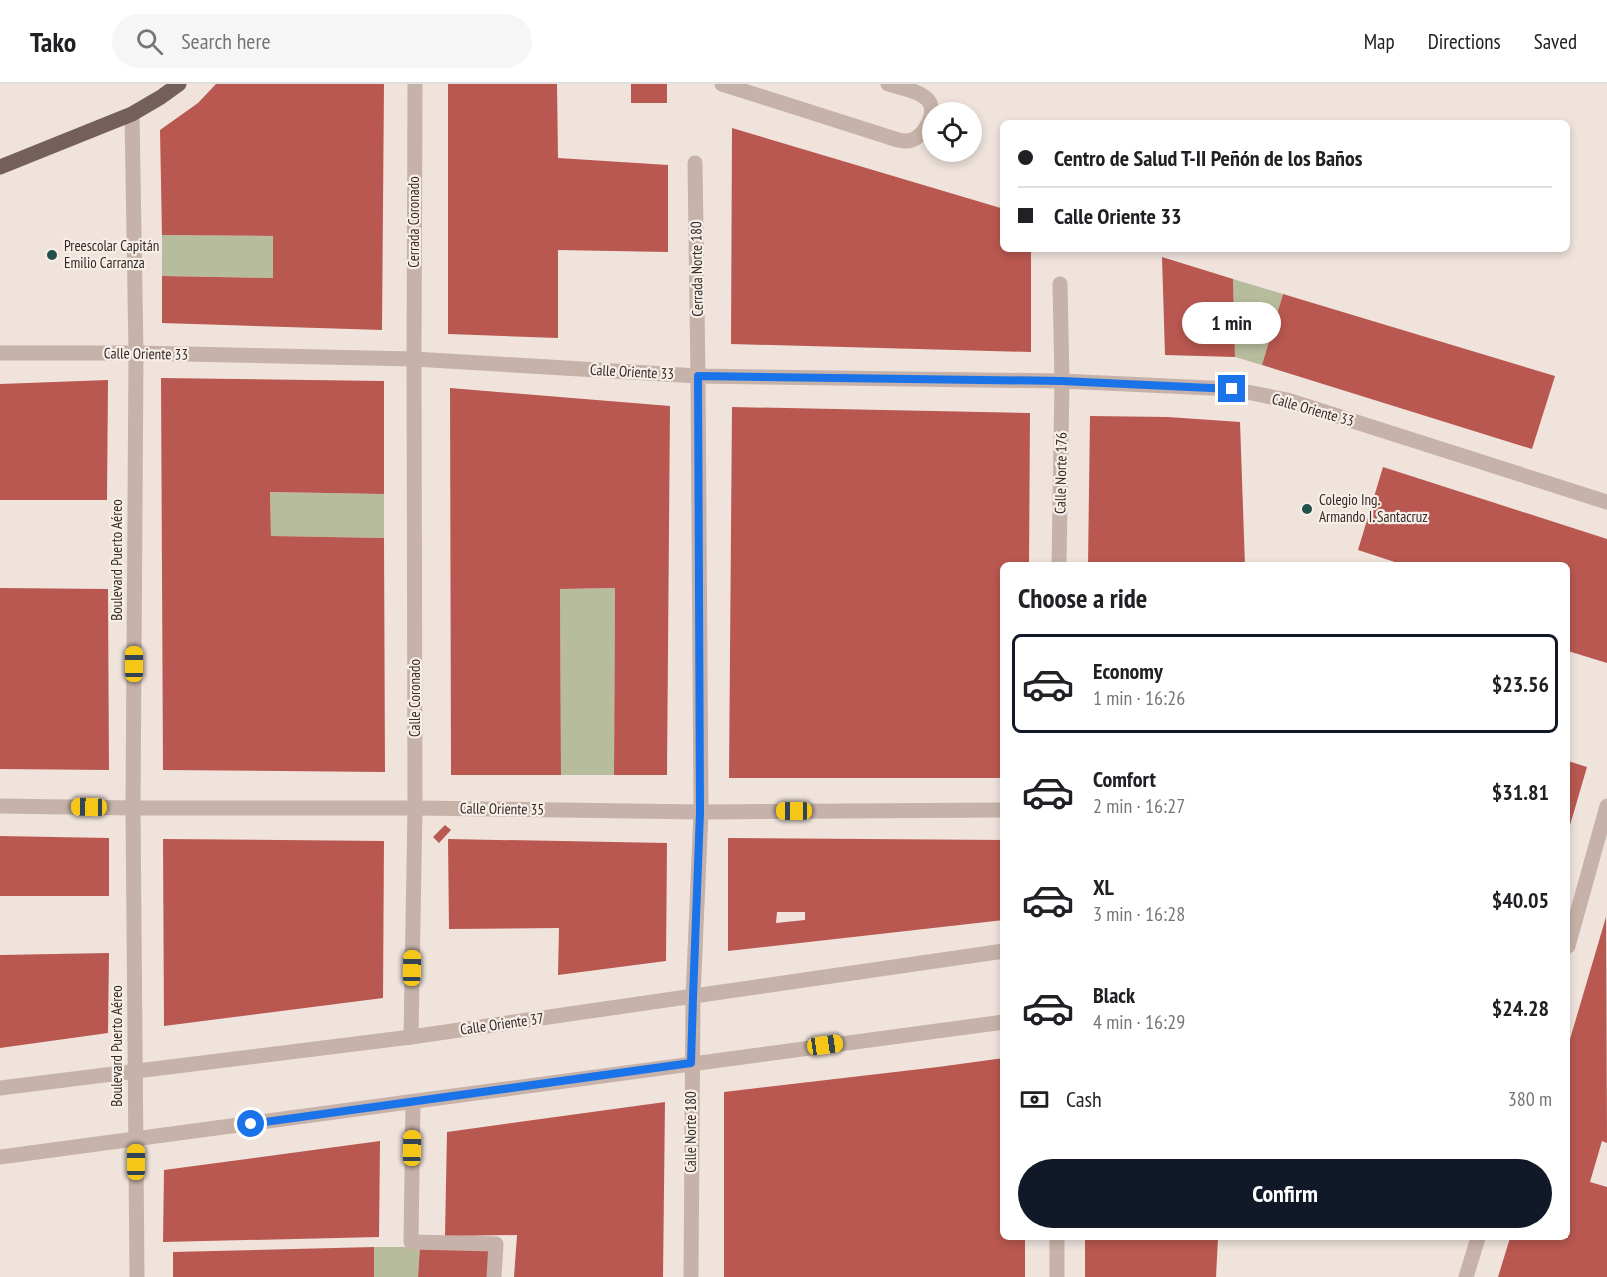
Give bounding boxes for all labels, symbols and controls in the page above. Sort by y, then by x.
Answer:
search box [112,14,532,68]
text: Tako [30,23,76,60]
icon: search [133,25,166,58]
text: Search here [181,27,271,55]
text: Map [1364,28,1395,55]
text: Directions [1428,28,1501,55]
text: Saved [1534,28,1577,55]
map controls [922,102,982,162]
button: locate [922,102,982,162]
text: Centro de Salud T-II Peñón de los Baños [1054,144,1362,172]
street label: Cerrada Coronado [404,176,423,268]
text: Calle Oriente 33 [1054,202,1182,230]
street label: Cerrada Norte 180 [686,221,707,317]
place label: Preescolar Capitán Emilio Carranza [64,236,159,272]
marker: Preescolar Capitán Emilio Carranza [45,248,59,262]
callout: 1 min [1182,302,1282,344]
text: 1 min [1211,310,1252,336]
street label: Calle Oriente 33 [104,343,188,364]
street label: Calle Oriente 33 [589,360,675,383]
route end [1218,375,1245,402]
street label: Calle Oriente 33 [1270,389,1356,430]
street label: Calle Norte 176 [1050,432,1071,514]
place label: Colegio Ing. Armando I. Santacruz [1319,490,1428,526]
street label: Boulevard Puerto Aéreo [107,499,126,621]
marker: Colegio Ing. Armando I. Santacruz [1300,502,1314,516]
text: Choose a ride [1018,581,1147,615]
car [125,646,143,682]
icon: car [1021,657,1075,711]
text: Economy [1093,657,1163,685]
street label: Calle Coronado [405,659,424,737]
text: $23.56 [1492,670,1549,698]
text: 1 min · 16:26 [1093,685,1185,711]
icon: car [1021,765,1075,819]
text: Comfort [1093,765,1156,793]
text: $31.81 [1492,778,1549,806]
text: 2 min · 16:27 [1093,793,1185,819]
car [71,798,107,816]
street label: Calle Oriente 35 [460,798,544,819]
car [776,802,812,820]
icon: car [1021,873,1075,927]
text: XL [1093,873,1114,901]
text: $40.05 [1492,886,1549,914]
text: 3 min · 16:28 [1093,901,1185,927]
car [403,950,421,986]
icon: car [1021,981,1075,1035]
text: Black [1093,981,1135,1009]
street label: Boulevard Puerto Aéreo [107,985,126,1107]
text: $24.28 [1492,994,1549,1022]
street label: Calle Oriente 37 [459,1008,545,1039]
text: 4 min · 16:29 [1093,1009,1185,1035]
car [806,1034,844,1056]
icon: cash [1018,1083,1051,1116]
text: Cash [1066,1085,1102,1113]
text: 380 m [1508,1086,1552,1112]
street label: Calle Norte 180 [681,1091,700,1173]
route start [237,1110,264,1137]
car [403,1130,421,1166]
car [127,1144,145,1180]
button: Confirm [1018,1159,1552,1228]

